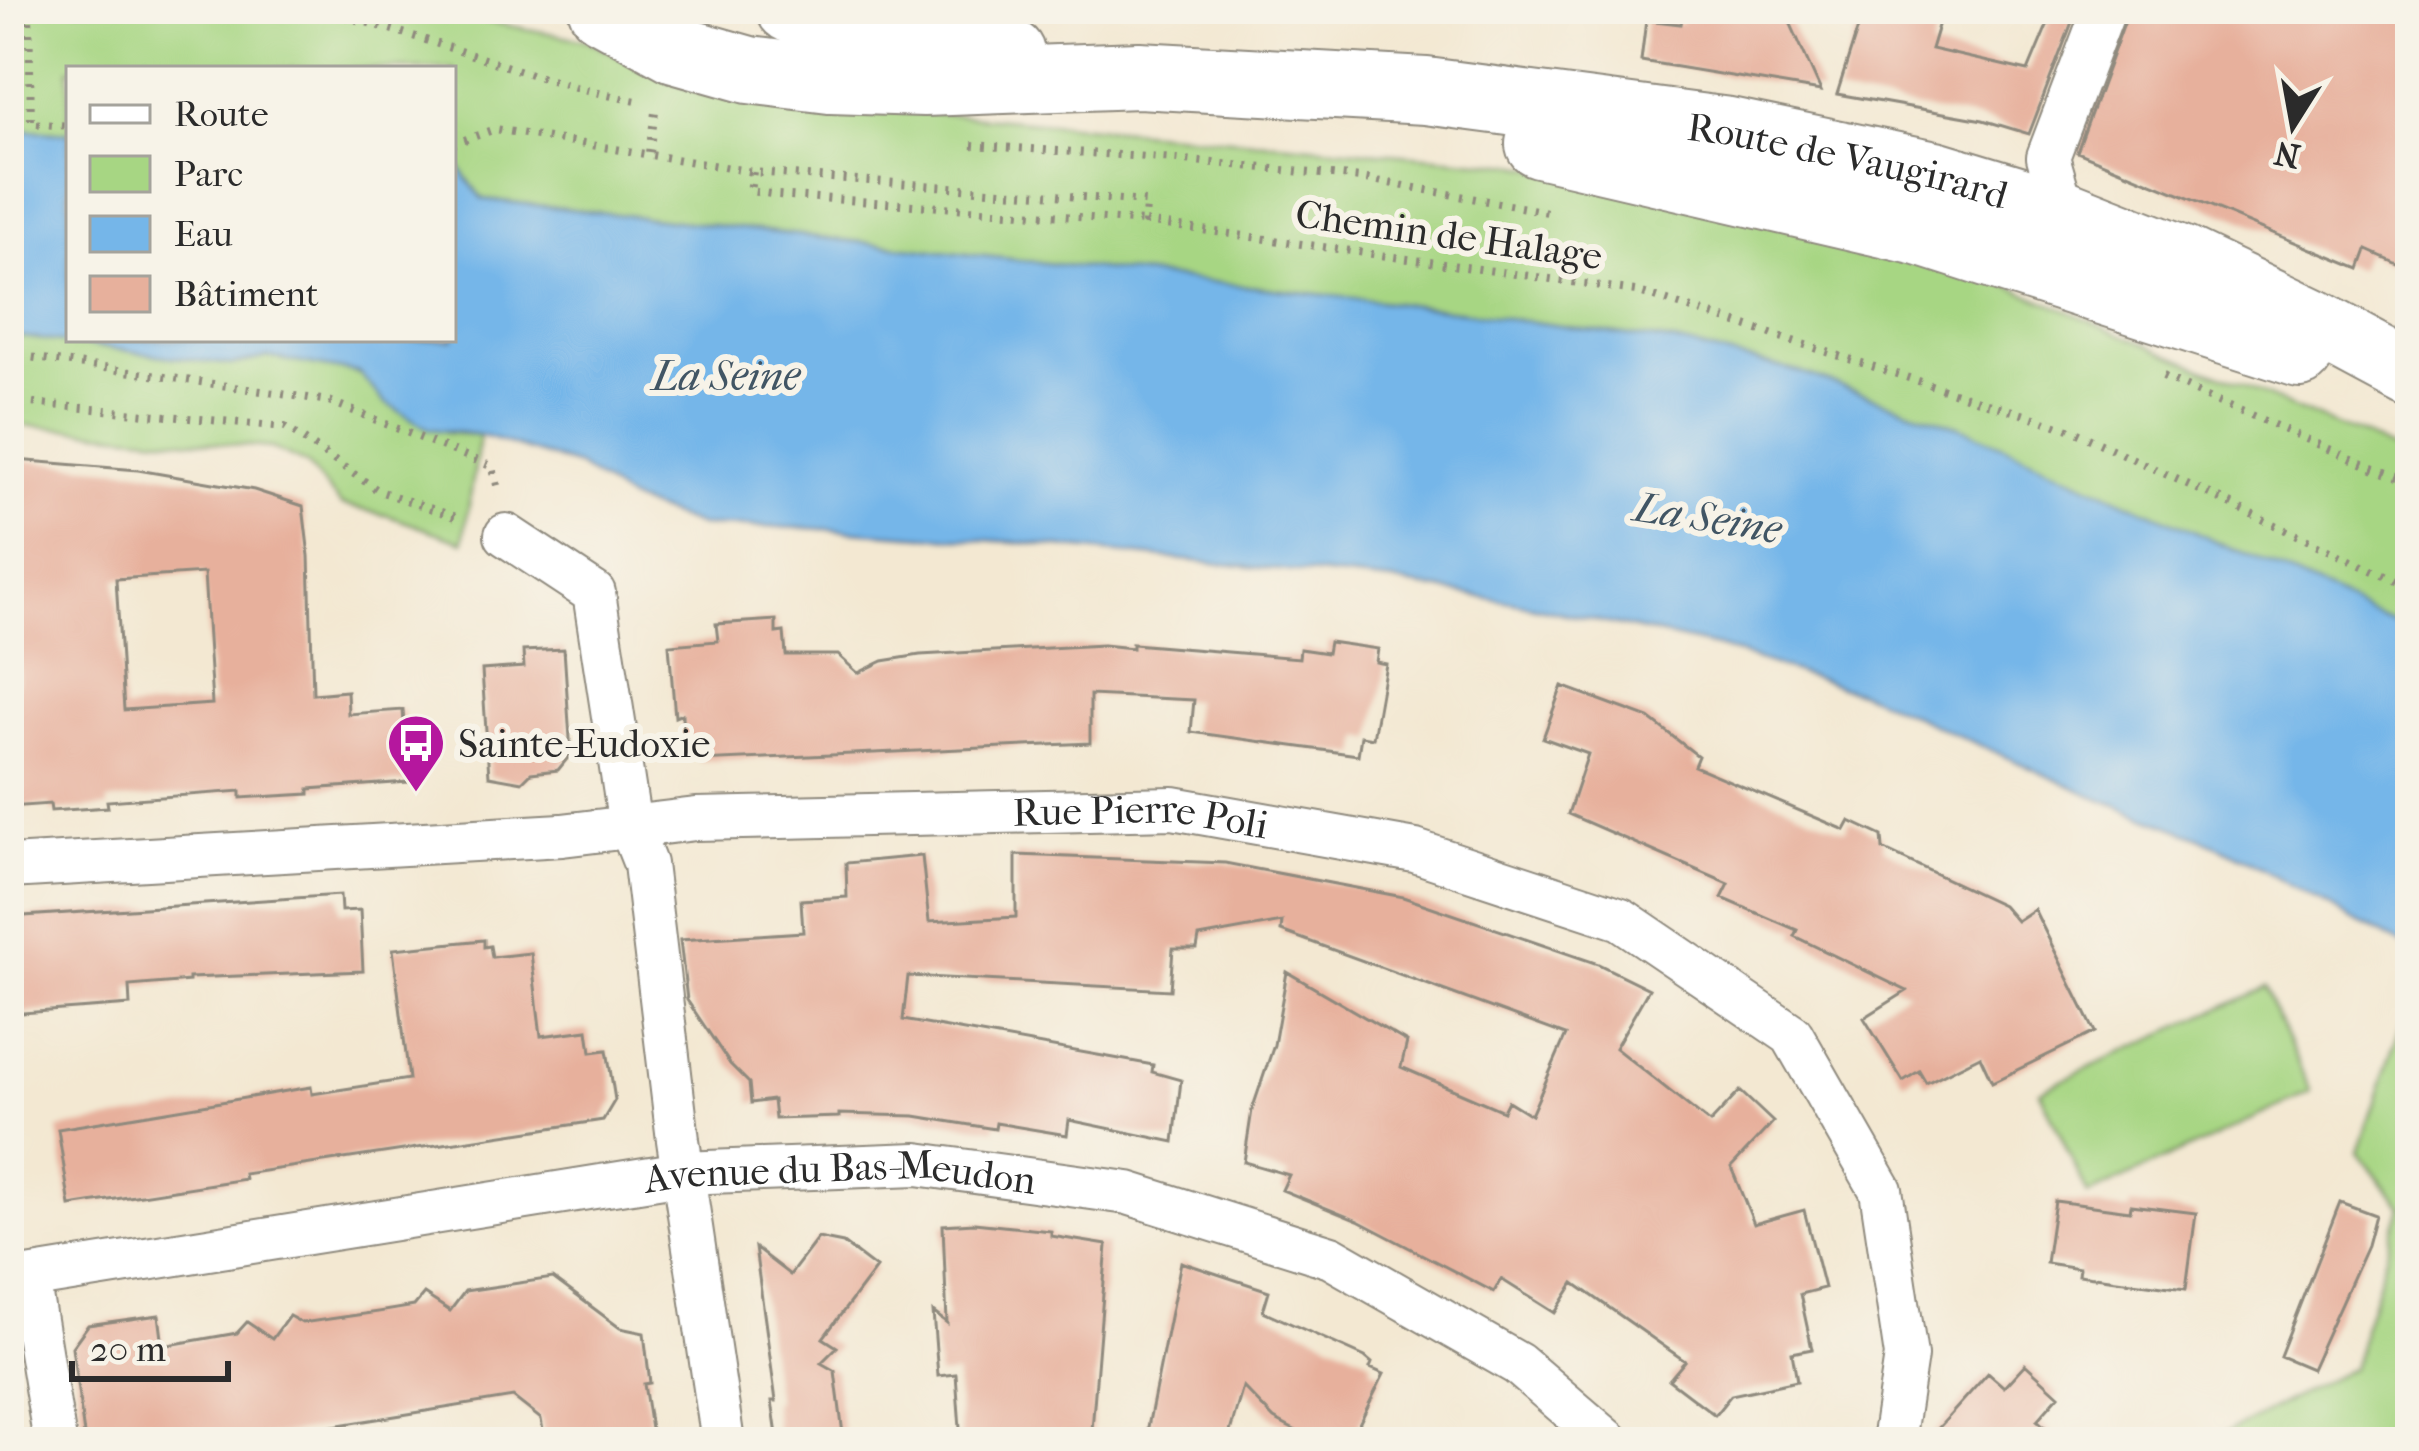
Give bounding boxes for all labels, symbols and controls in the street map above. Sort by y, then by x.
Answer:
legend [66,66,456,342]
north arrow [2233,66,2353,186]
text: Route [174,93,268,135]
street label: Route de Vaugirard [1685,104,2014,219]
text: N [2272,132,2304,176]
text: Parc [174,153,243,195]
street label: Chemin de Halage [1293,191,1605,279]
text: Eau [174,213,233,255]
text: Bâtiment [174,273,319,315]
water label: La Seine [649,352,801,401]
water label: La Seine [1628,482,1786,554]
bus stop icon: Sainte-Eudoxie [385,712,447,794]
place label: Sainte-Eudoxie [458,721,710,767]
street label: Rue Pierre Poli [1012,786,1272,849]
street label: Avenue du Bas-Meudon [639,1141,1039,1204]
scale bar [72,1307,228,1381]
text: 20 m [90,1328,166,1370]

